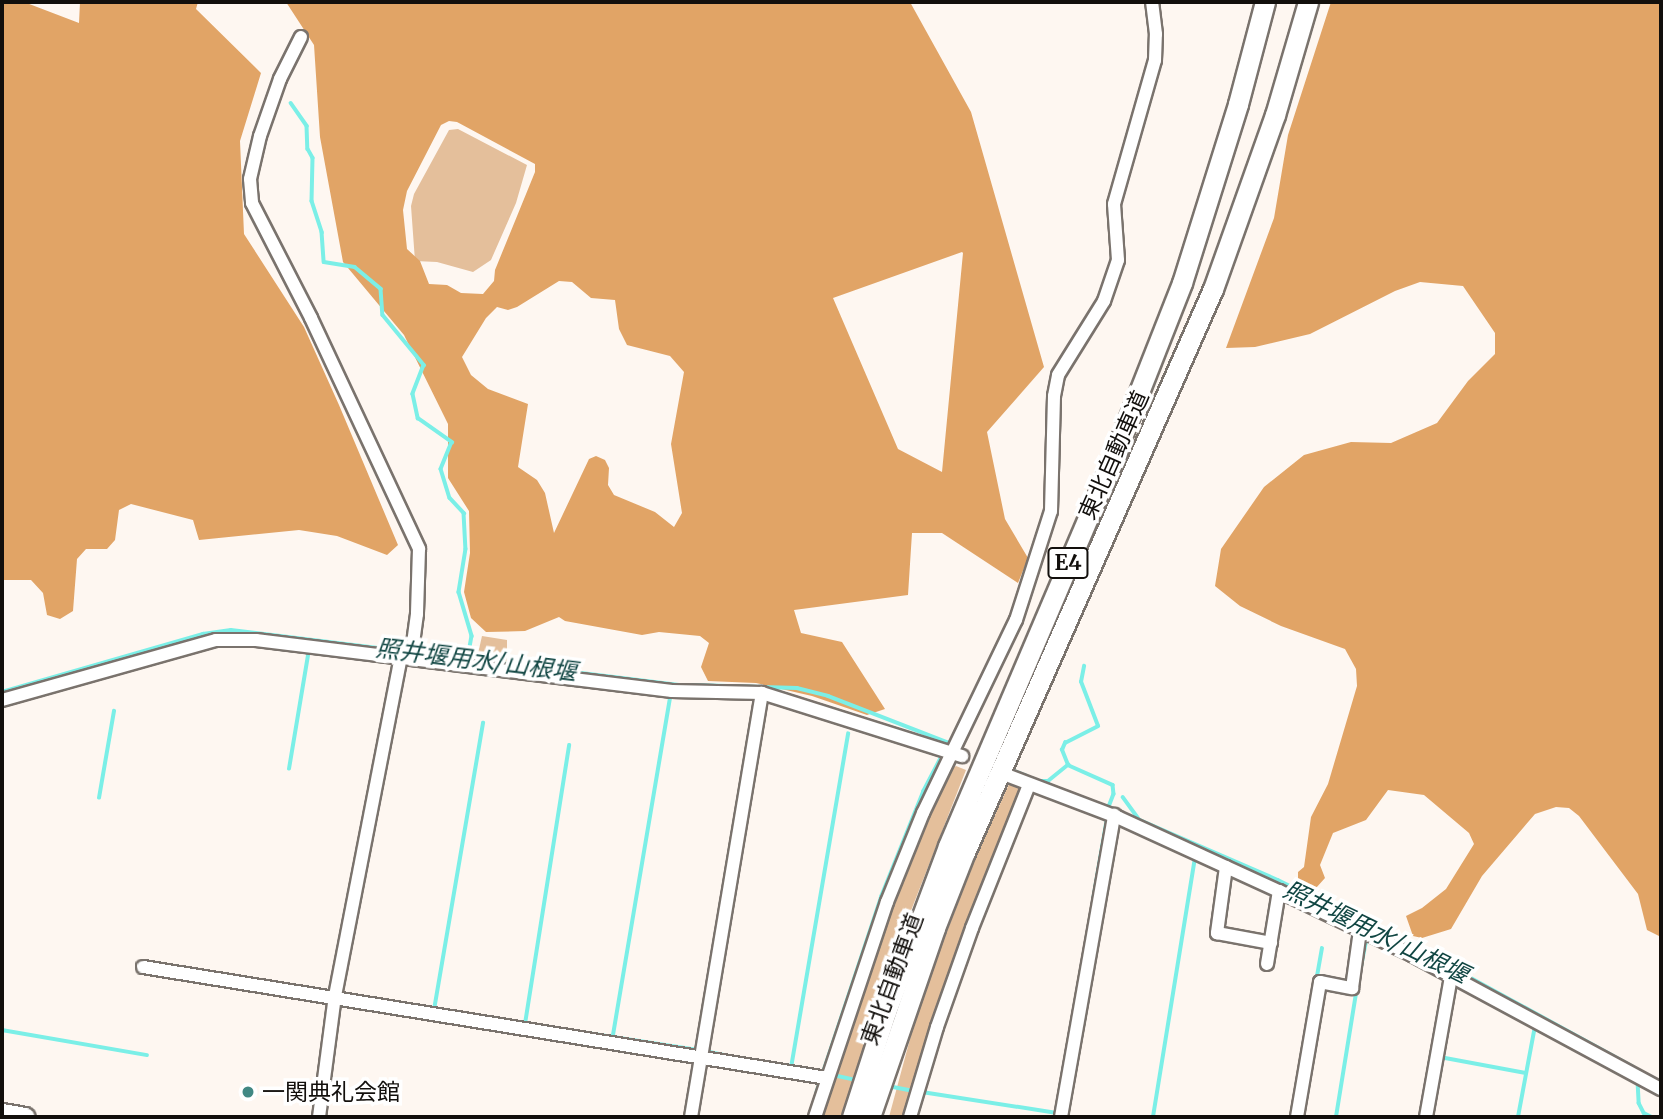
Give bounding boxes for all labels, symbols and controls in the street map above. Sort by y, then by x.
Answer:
street label: 東北自動車道 [1073,386,1155,524]
road number: E4 [1047,546,1089,580]
water label: 照井堰用水/山根堰 [374,633,578,687]
water label: 照井堰用水/山根堰 [1279,875,1473,989]
street label: 東北自動車道 [855,909,929,1049]
place label: 一関典礼会館 [262,1078,400,1106]
marker: 一関典礼会館 [240,1084,256,1100]

